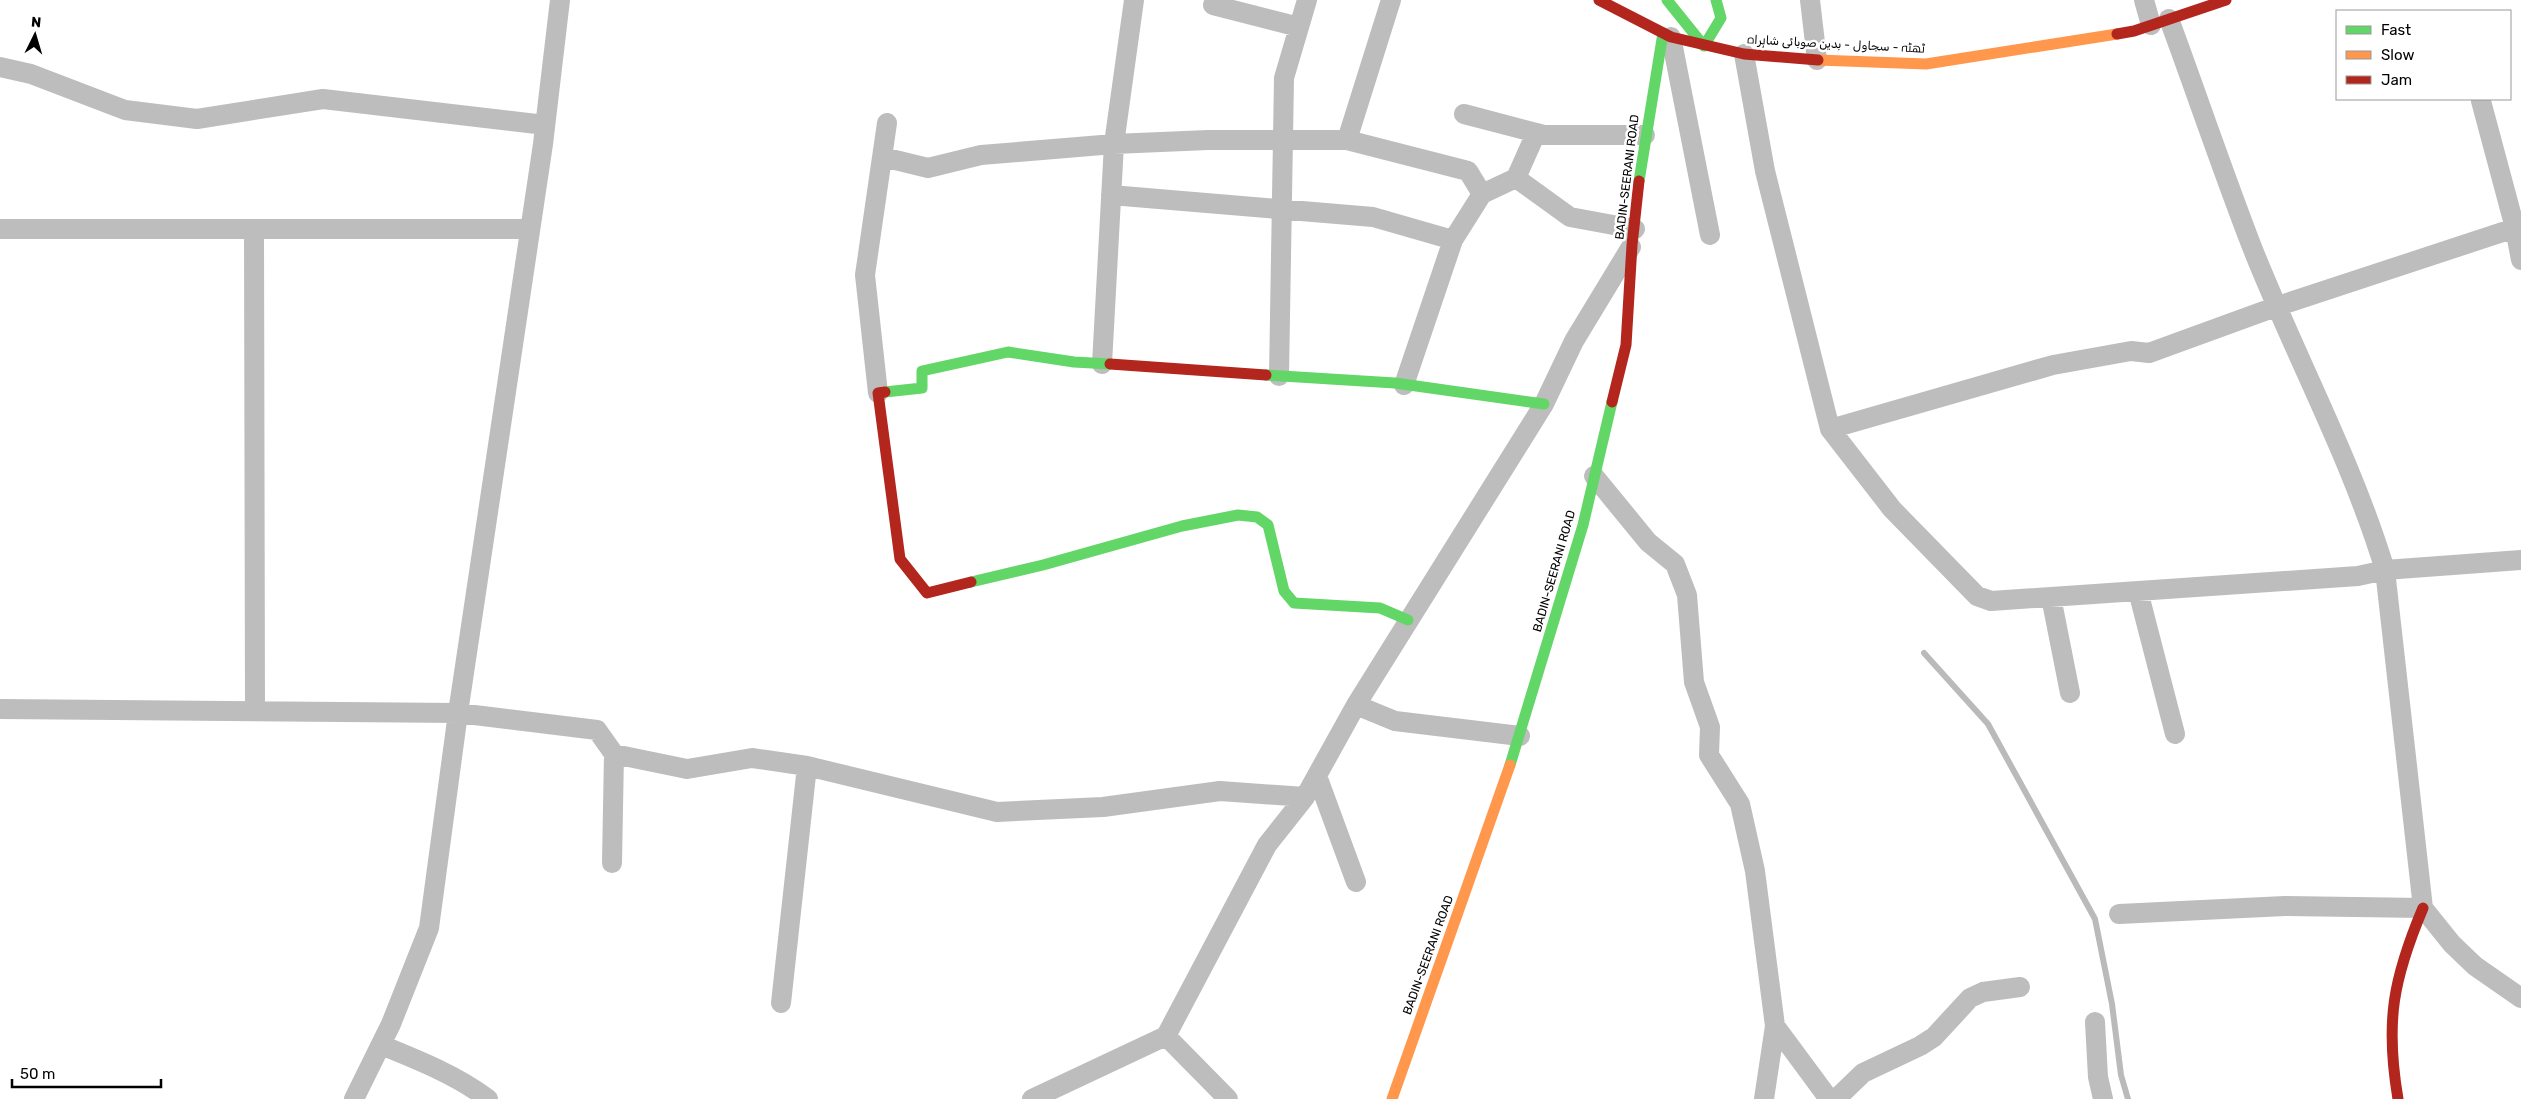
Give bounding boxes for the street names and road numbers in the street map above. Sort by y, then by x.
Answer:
street label: ٹھٹہ - سجاول - بدین صوبائی شاہراہ [1747,32,1926,57]
street label: BADIN-SEERANI ROAD [1612,114,1642,240]
street label: BADIN-SEERANI ROAD [1530,509,1578,633]
street label: BADIN-SEERANI ROAD [1400,893,1456,1017]

